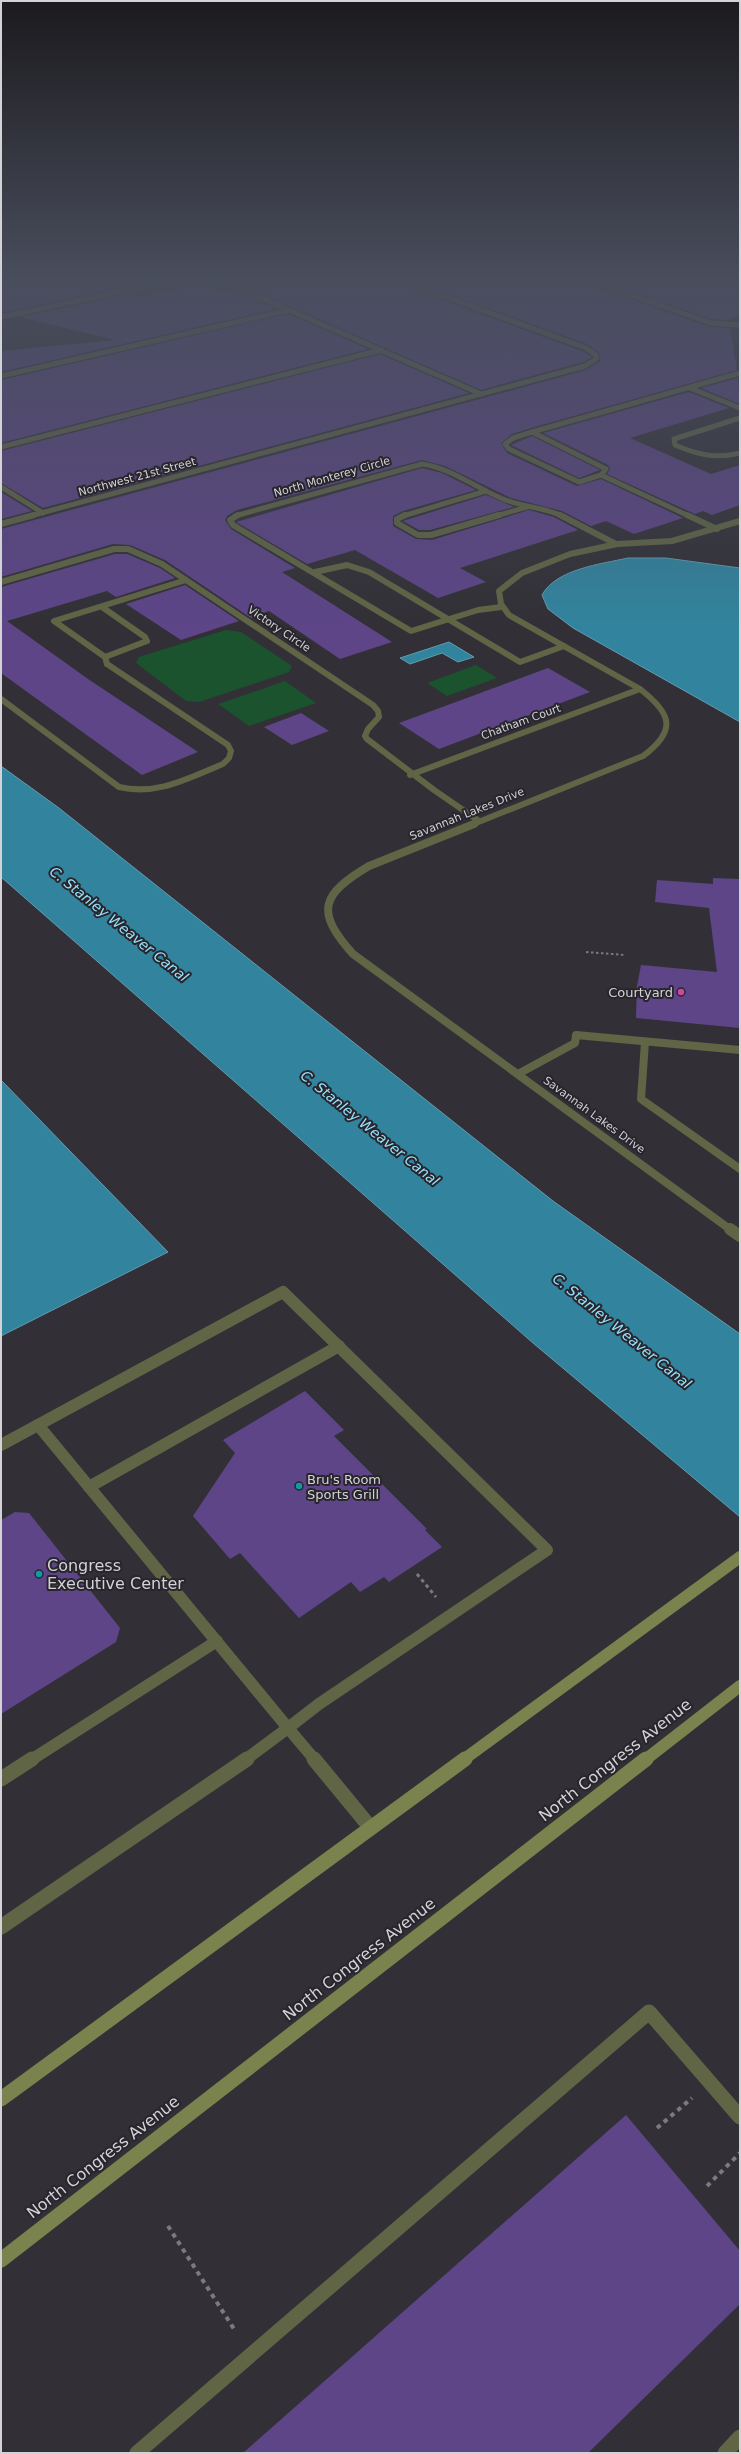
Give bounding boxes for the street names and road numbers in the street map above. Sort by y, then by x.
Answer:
street label: North Monterey Circle [272,454,392,500]
street label: Northwest 21st Street [77,455,198,499]
street label: Victory Circle [245,603,313,655]
street label: Chatham Court [479,701,563,742]
street label: Savannah Lakes Drive [408,785,526,843]
street label: Savannah Lakes Drive [541,1074,647,1156]
street label: North Congress Avenue [535,1695,695,1825]
street label: North Congress Avenue [279,1894,439,2024]
street label: North Congress Avenue [23,2092,183,2222]

